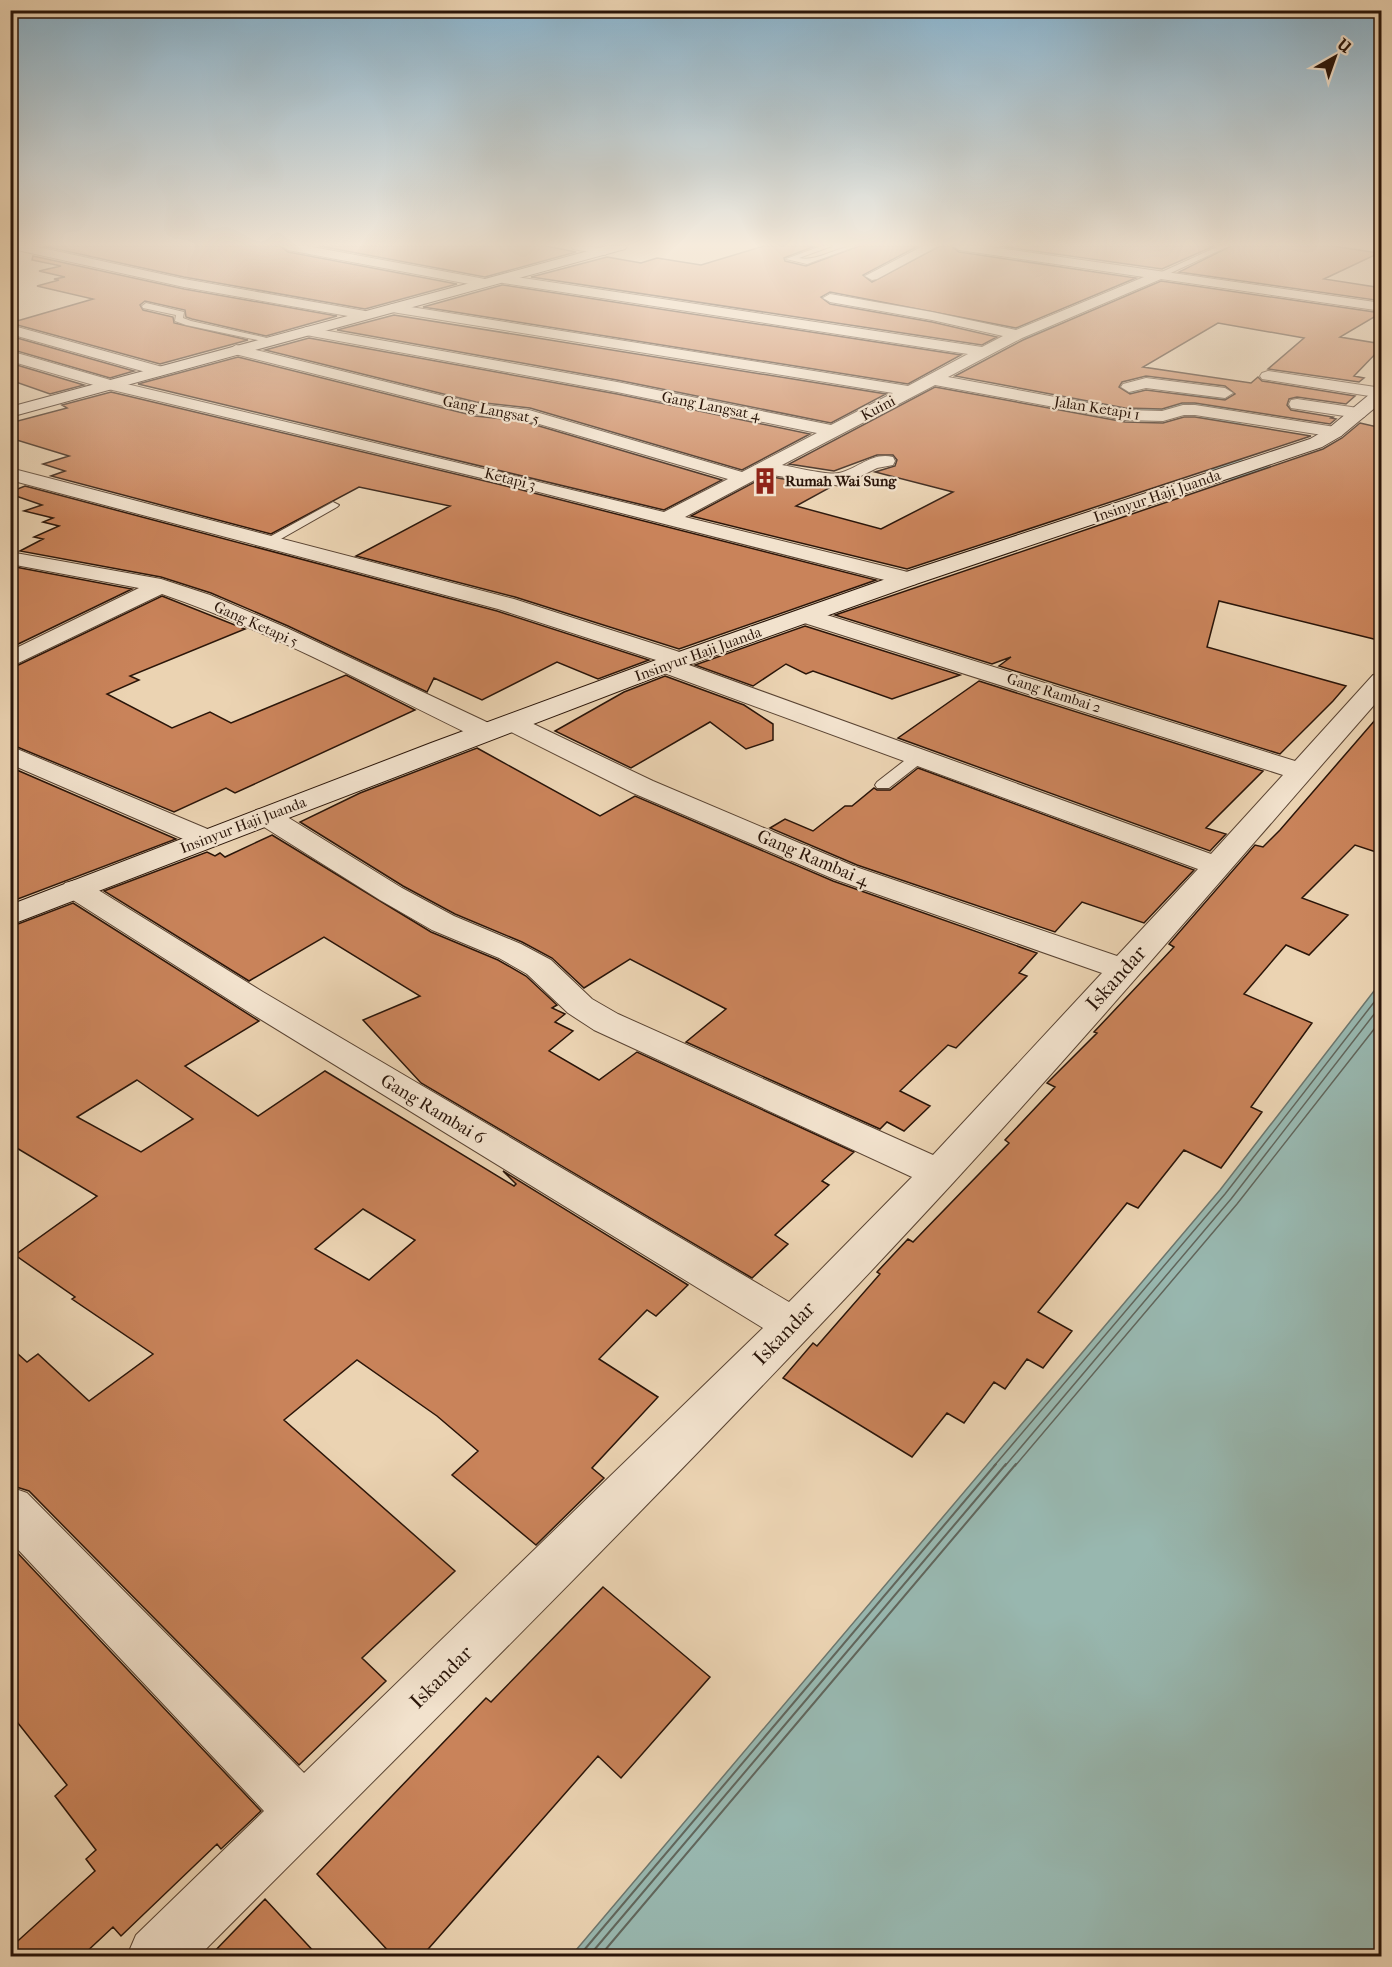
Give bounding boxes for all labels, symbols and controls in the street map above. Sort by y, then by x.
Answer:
north arrow [1305,27,1365,87]
text: U [1333,34,1356,58]
street label: Gang Langsat 4 [660,388,763,425]
street label: Kuini [858,391,899,425]
street label: Gang Langsat 5 [441,392,541,428]
street label: Jalan Ketapi 1 [1052,392,1141,424]
street label: Ketapi 3 [482,464,538,494]
street label: Insinyur Haji Juanda [1091,465,1224,526]
building icon: Rumah Wai Sung [750,466,780,496]
place label: Rumah Wai Sung [785,472,897,490]
street label: Gang Ketapi 5 [211,597,301,651]
street label: Insinyur Haji Juanda [632,622,765,685]
street label: Gang Rambai 2 [1005,669,1104,717]
street label: Insinyur Haji Juanda [177,792,310,857]
street label: Gang Rambai 4 [754,826,872,892]
street label: Iskandar [1081,941,1151,1015]
street label: Gang Rambai 6 [377,1070,489,1149]
street label: Iskandar [748,1296,820,1370]
street label: Iskandar [405,1641,477,1713]

